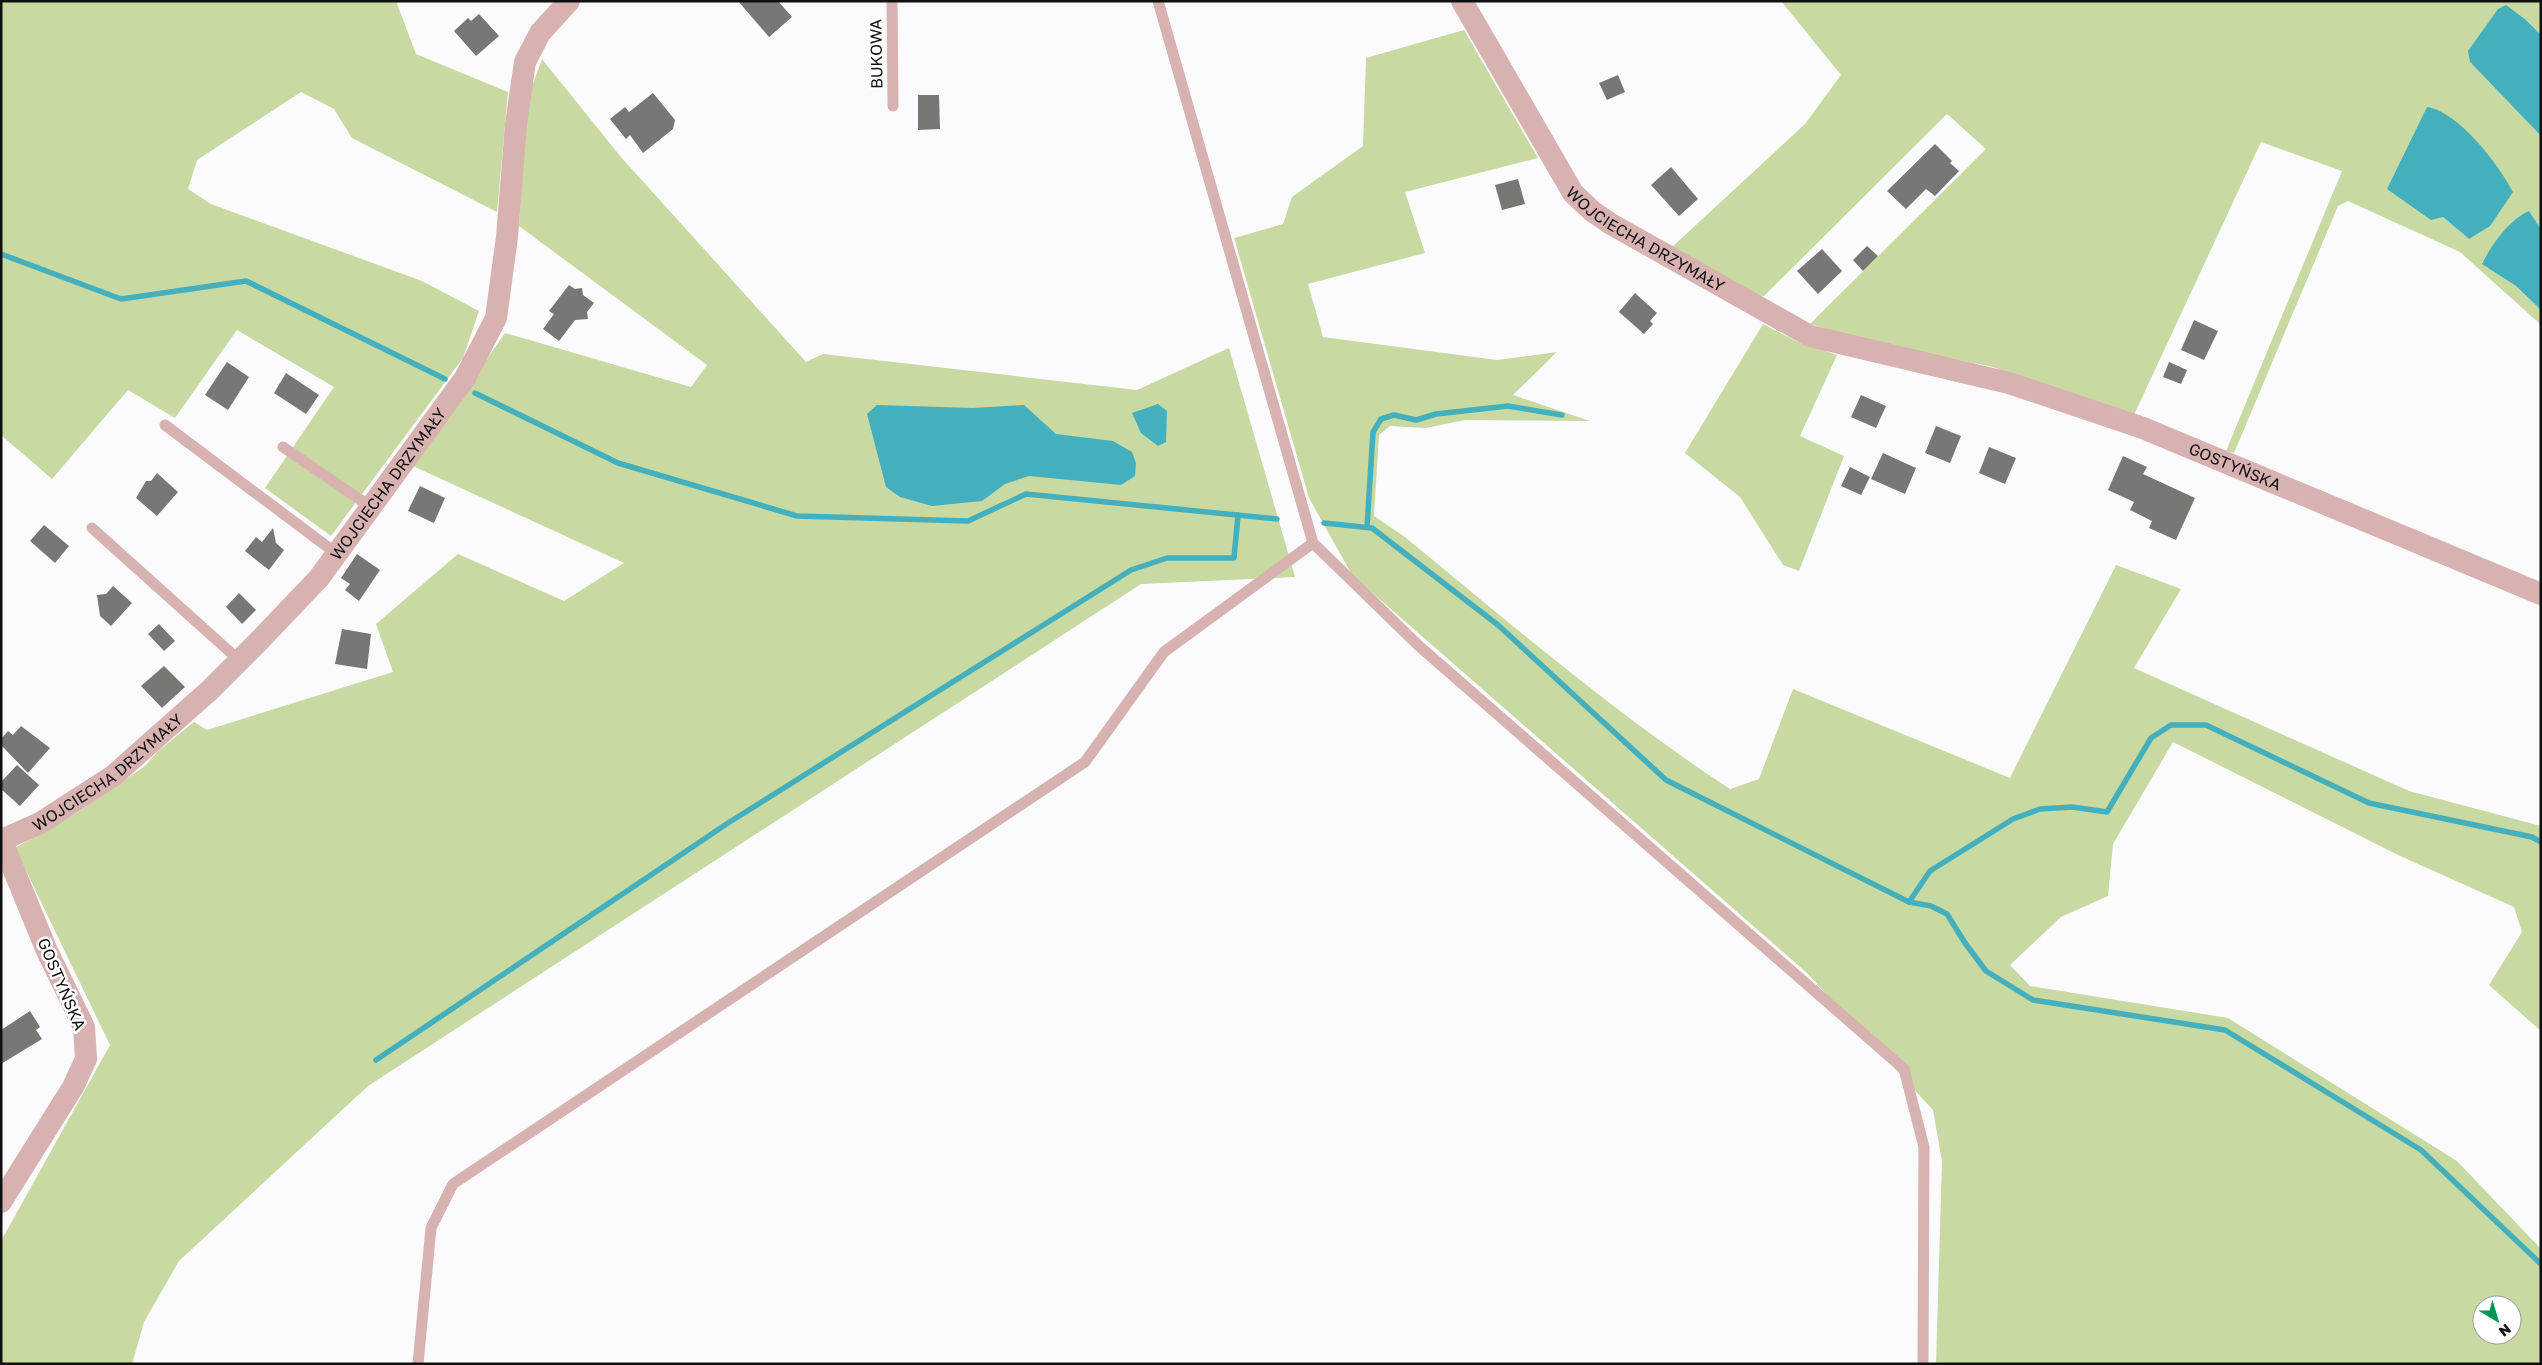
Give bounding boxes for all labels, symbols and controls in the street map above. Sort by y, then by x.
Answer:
street label: BUKOWA [865,19,887,89]
street label: WOJCIECHA DRZYMAŁY [1562,182,1729,296]
street label: WOJCIECHA DRZYMAŁY [326,403,450,564]
street label: GOSTYŃSKA [2186,438,2285,495]
street label: WOJCIECHA DRZYMAŁY [28,709,187,835]
street label: GOSTYŃSKA [34,935,91,1033]
north arrow [2472,1295,2522,1345]
text: N [2496,1321,2515,1341]

